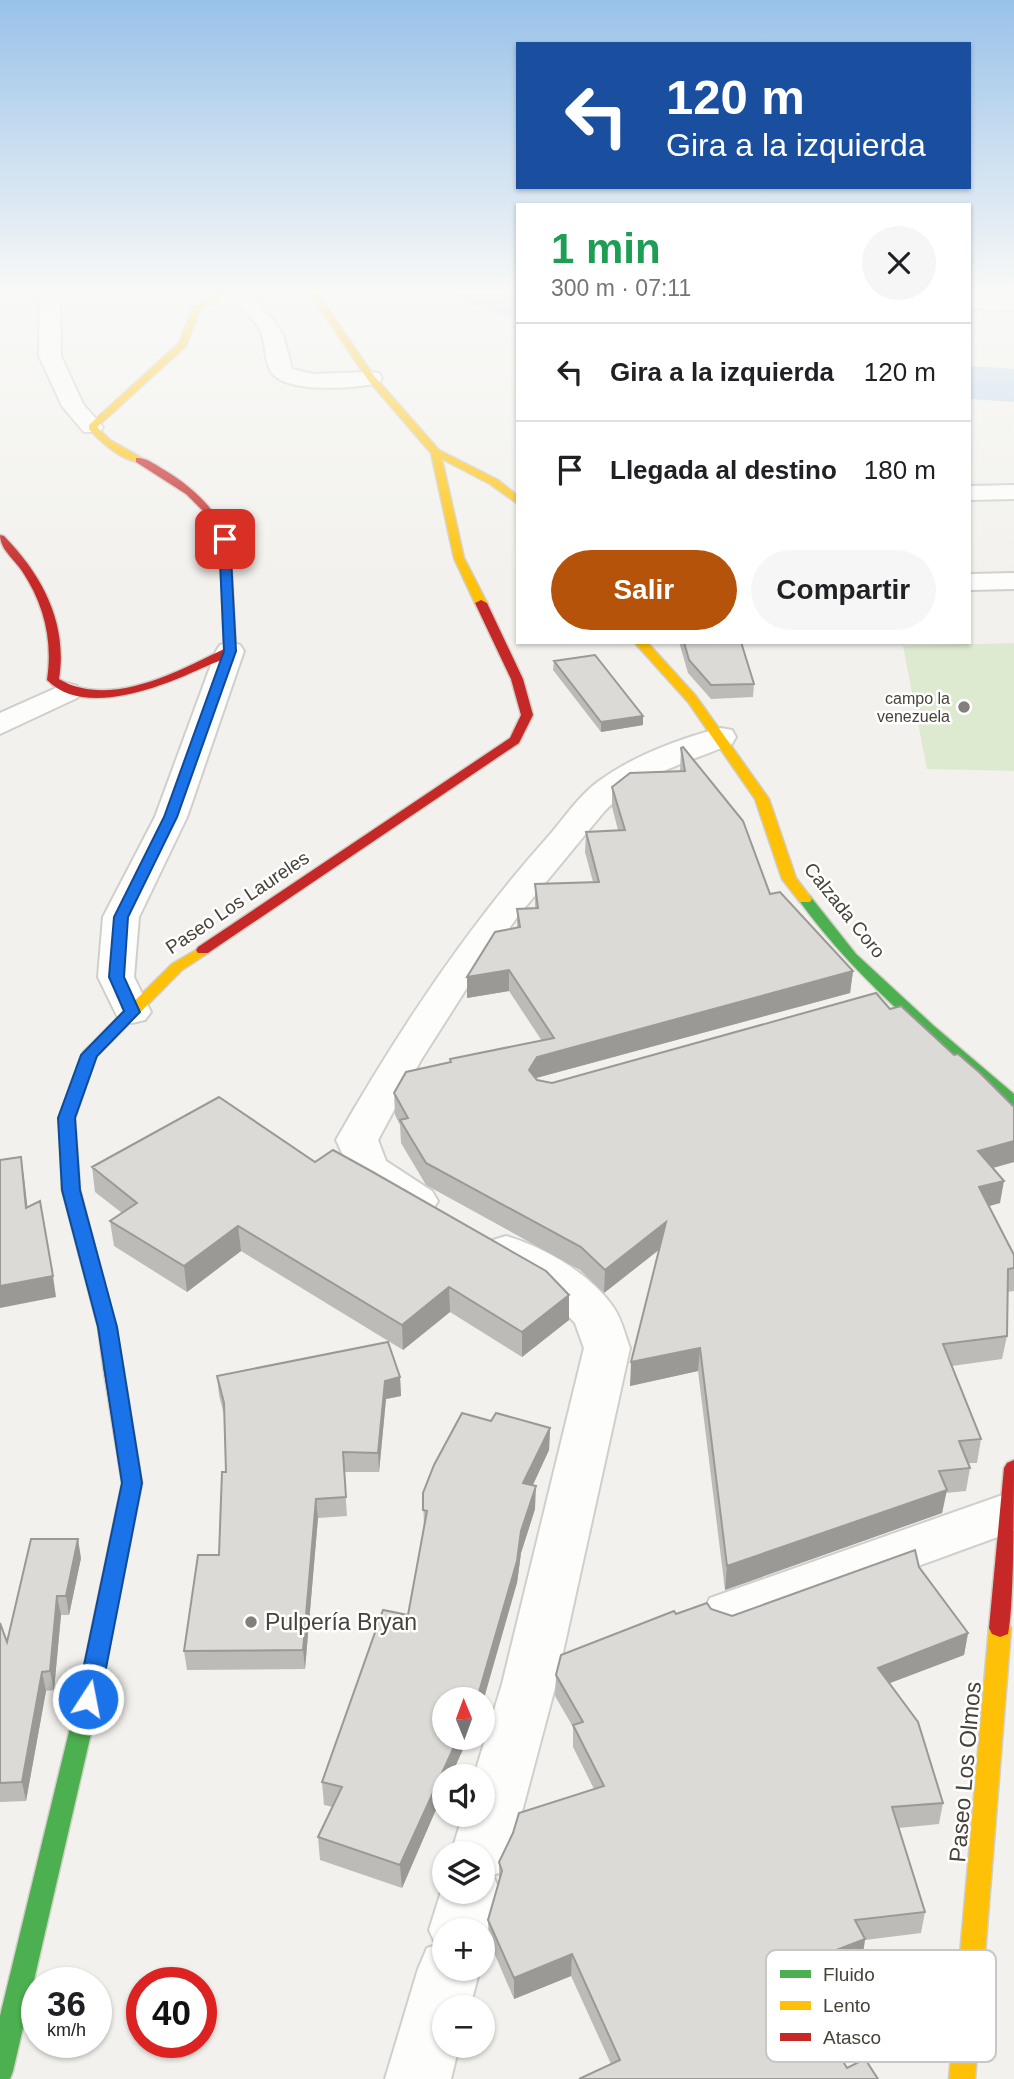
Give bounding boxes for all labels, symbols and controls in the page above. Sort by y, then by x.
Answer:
icon: left [551,70,642,161]
text: 120 m [666,70,805,124]
text: Gira a la izquierda [666,127,926,163]
text: 1 min [551,225,661,272]
button: close [862,226,936,300]
text: 300 m · 07:11 [551,275,691,301]
icon: left [551,353,589,391]
text: Gira a la izquierda [610,357,834,387]
text: 120 m [864,357,936,387]
icon: arrive [551,451,589,489]
text: Llegada al destino [610,455,837,485]
text: 180 m [864,455,936,485]
pin [195,509,255,569]
icon: arrive [206,520,244,558]
button: Salir [551,550,737,630]
button: Compartir [751,550,936,630]
place label: campo la venezuela [877,690,950,725]
marker: campo la venezuela [956,699,972,715]
street label: Paseo Los Laureles [162,847,313,958]
street label: Calzada Coro [800,859,889,962]
place label: Pulpería Bryan [265,1609,417,1635]
marker: Pulpería Bryan [243,1614,259,1630]
position arrow [51,1662,125,1736]
street label: Paseo Los Olmos [944,1680,986,1864]
north arrow [432,1687,495,1750]
map controls [432,1687,495,2058]
button: sound [432,1764,495,1827]
button: layers [432,1841,495,1904]
button: + [432,1918,495,1981]
legend [766,1950,996,2062]
text: Fluido [823,1964,875,1985]
speed limit sign: 40 [126,1967,217,2058]
text: 36 [47,1984,86,2023]
button: − [432,1995,495,2058]
text: Lento [823,1995,871,2016]
text: km/h [47,2020,86,2040]
text: Atasco [823,2027,881,2048]

